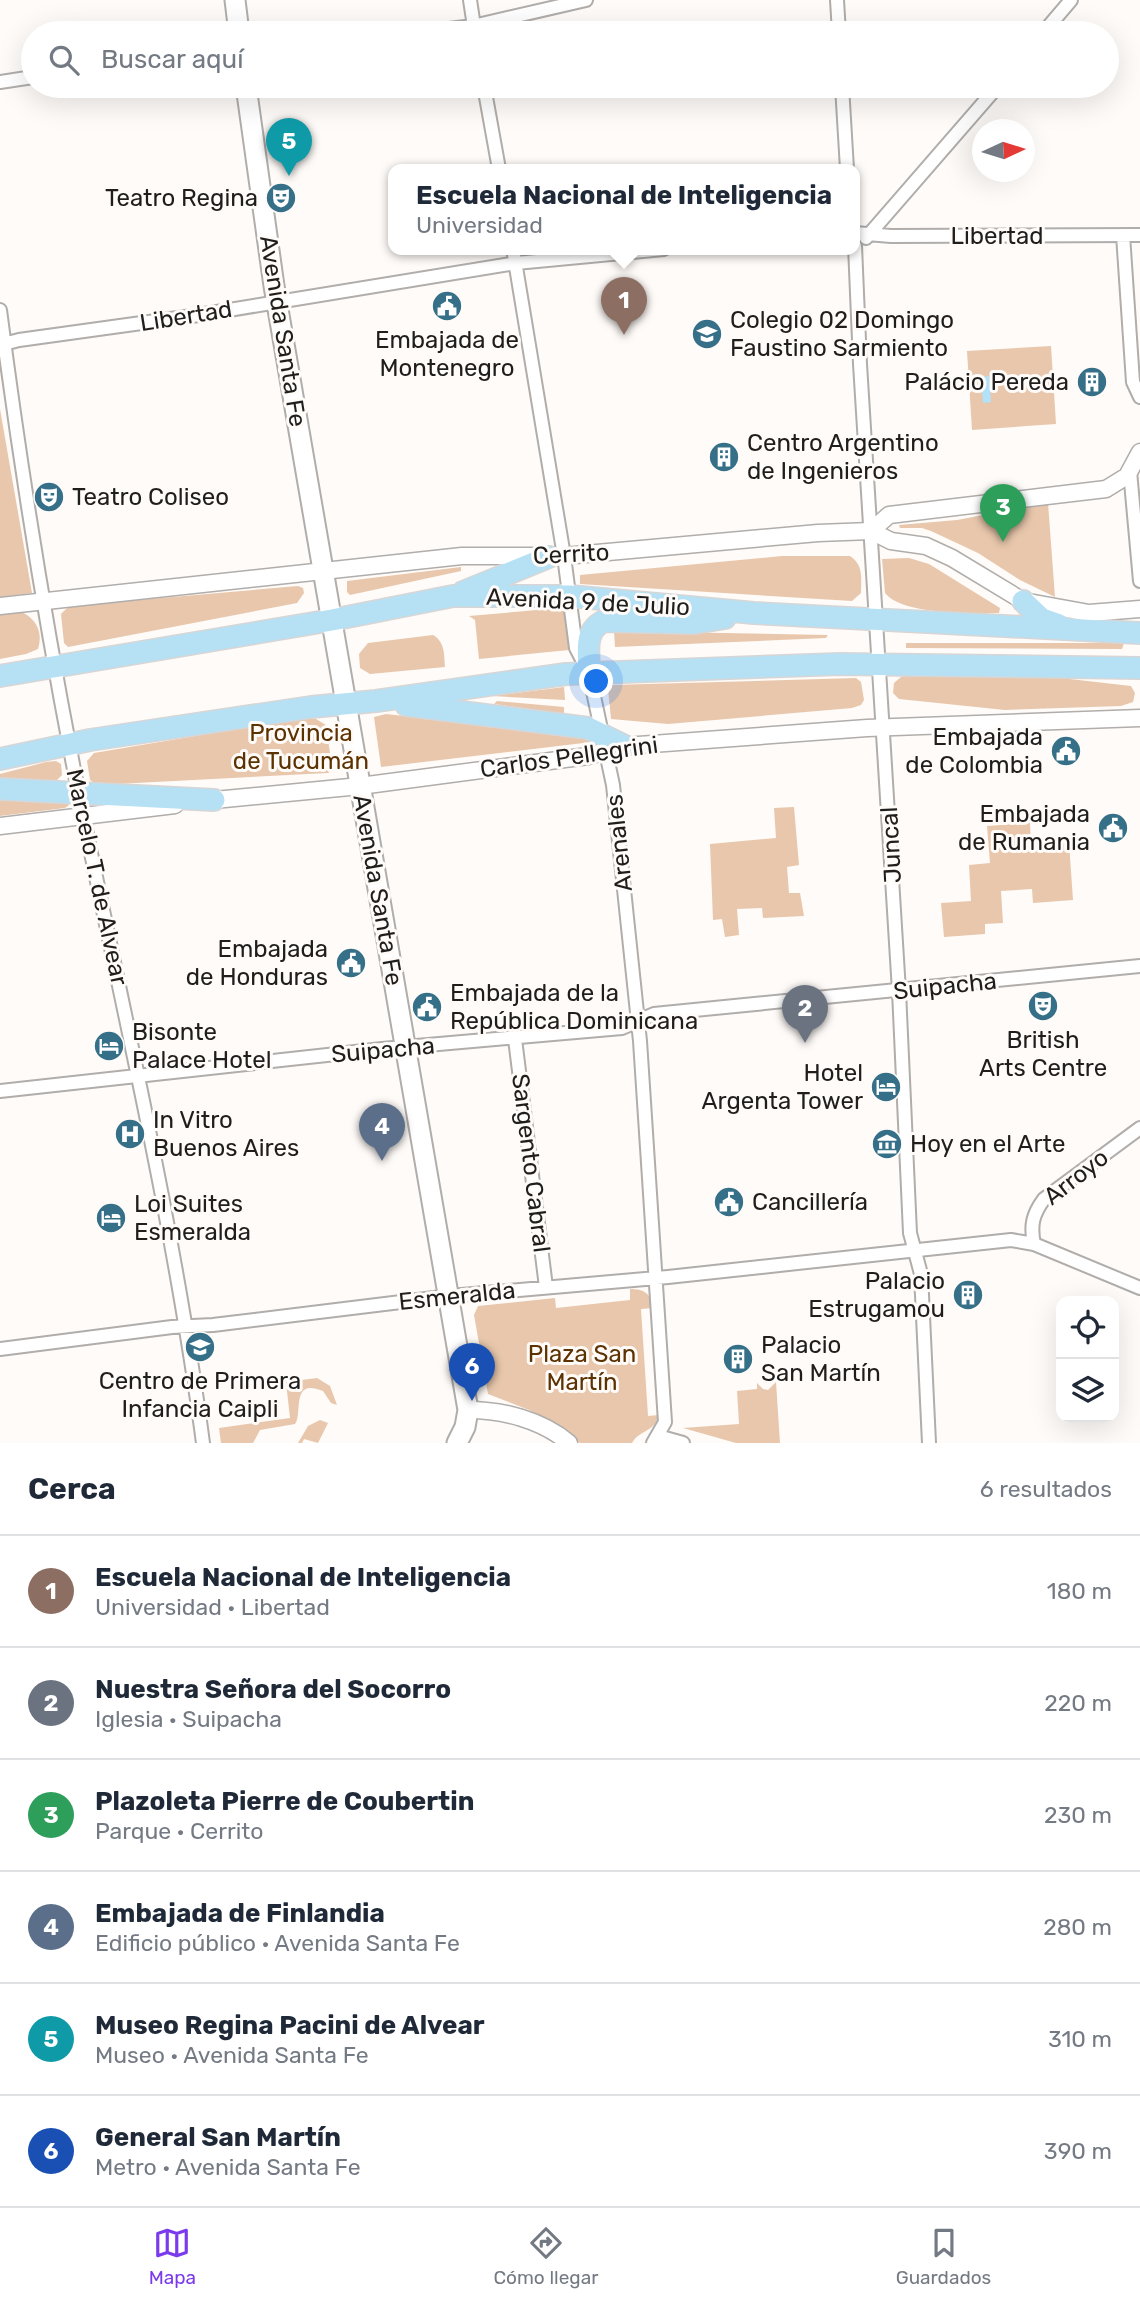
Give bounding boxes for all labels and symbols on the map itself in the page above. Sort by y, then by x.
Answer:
pin: 5 [266,118,312,176]
north arrow [972,119,1035,182]
theatre icon: Teatro Regina [264,181,298,215]
place label: Teatro Regina [105,184,258,212]
street label: Libertad [950,222,1044,250]
street label: Avenida Santa Fe [254,233,312,429]
pin: 1 [601,277,647,335]
public building icon: Embajada de Montenegro [430,289,464,323]
street label: Libertad [138,295,234,337]
place label: Colegio 02 Domingo Faustino Sarmiento [730,306,954,362]
school or university icon: Colegio 02 Domingo Faustino Sarmiento [690,317,724,351]
place label: Embajada de Montenegro [375,326,519,382]
building icon: Palácio Pereda [1075,365,1109,399]
place label: Palácio Pereda [904,368,1069,396]
place label: Centro Argentino de Ingenieros [747,429,939,485]
building icon: Centro Argentino de Ingenieros [707,440,741,474]
theatre icon: Teatro Coliseo [32,480,66,514]
place label: Teatro Coliseo [72,483,229,511]
pin: 3 [980,484,1026,542]
street label: Cerrito [532,538,610,570]
street label: Avenida 9 de Julio [485,583,691,621]
your location [579,664,613,698]
park label: Provincia de Tucumán [233,719,369,775]
place label: Embajada de Colombia [905,723,1043,779]
street label: Carlos Pellegrini [478,731,660,783]
public building icon: Embajada de Colombia [1049,734,1083,768]
street label: Marcelo T. de Alvear [60,766,134,988]
street label: Avenida Santa Fe [347,792,409,988]
street label: Arenales [600,793,638,893]
place label: Embajada de Rumania [958,800,1090,856]
street label: Juncal [875,806,907,884]
public building icon: Embajada de Rumania [1096,811,1130,845]
place label: Embajada de Honduras [186,935,328,991]
public building icon: Embajada de Honduras [334,946,368,980]
street label: Suipacha [892,967,998,1005]
place label: Embajada de la República Dominicana [450,979,698,1035]
pin: 2 [782,985,828,1043]
theatre icon: British Arts Centre [1026,989,1060,1023]
public building icon: Embajada de la República Dominicana [410,990,444,1024]
place label: Bisonte Palace Hotel [132,1018,272,1074]
place label: British Arts Centre [979,1026,1107,1082]
hotel icon: Bisonte Palace Hotel [92,1029,126,1063]
street label: Suipacha [330,1032,436,1068]
place label: Hotel Argenta Tower [701,1059,863,1115]
hotel icon: Hotel Argenta Tower [869,1070,903,1104]
street label: Sargento Cabral [506,1072,556,1254]
pin: 4 [359,1103,405,1161]
place label: In Vitro Buenos Aires [153,1106,299,1162]
hospital icon: In Vitro Buenos Aires [113,1117,147,1151]
museum icon: Hoy en el Arte [870,1127,904,1161]
place label: Hoy en el Arte [910,1130,1065,1158]
street label: Arroyo [1038,1143,1114,1211]
public building icon: Cancillería [712,1185,746,1219]
place label: Cancillería [752,1188,868,1216]
place label: Loi Suites Esmeralda [134,1190,251,1246]
hotel icon: Loi Suites Esmeralda [94,1201,128,1235]
place label: Palacio Estrugamou [808,1267,945,1323]
street label: Esmeralda [397,1276,517,1316]
building icon: Palacio Estrugamou [951,1278,985,1312]
school or university icon: Centro de Primera Infancia Caipli [183,1330,217,1364]
place label: Palacio San Martín [761,1331,881,1387]
park label: Plaza San Martín [528,1340,636,1396]
building icon: Palacio San Martín [721,1342,755,1376]
pin: 6 [449,1343,495,1401]
place label: Centro de Primera Infancia Caipli [99,1367,301,1423]

